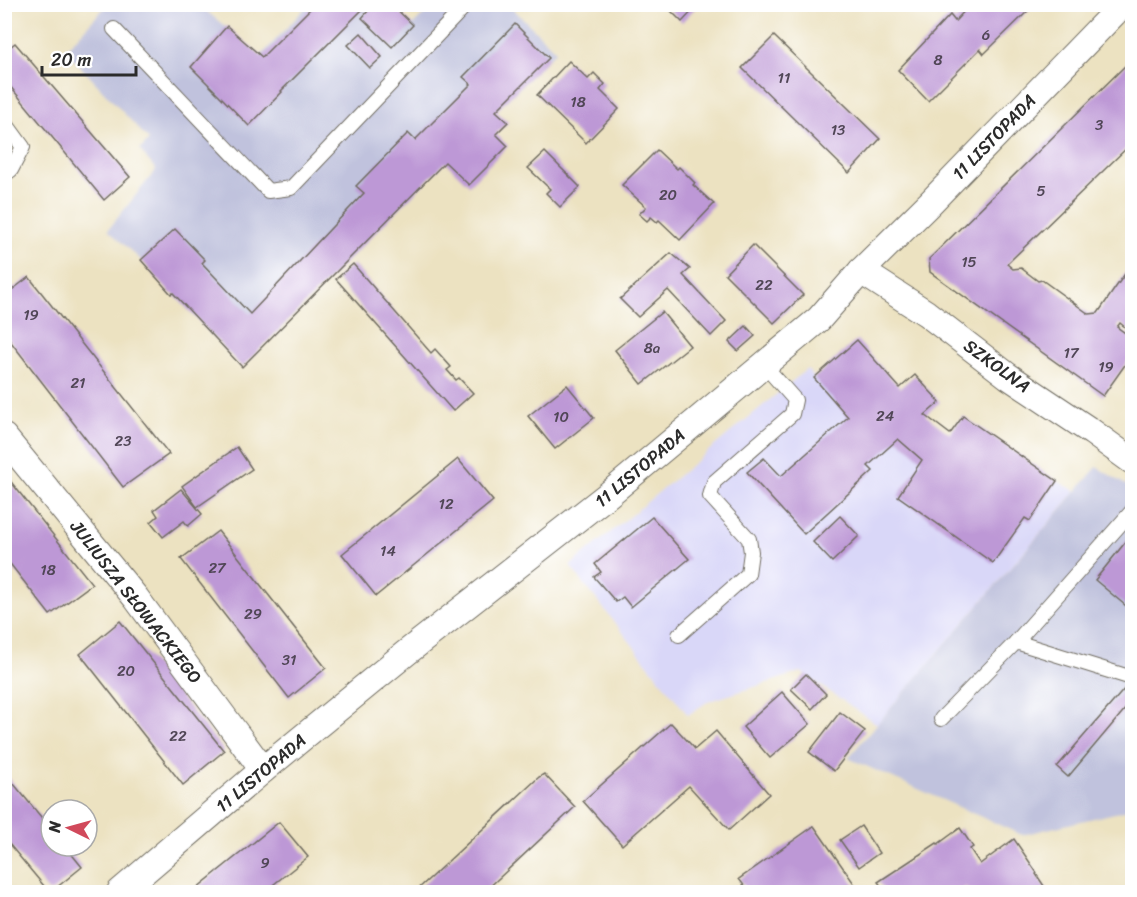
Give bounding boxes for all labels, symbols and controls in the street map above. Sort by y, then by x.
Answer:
house number: 6 [982,22,990,48]
scale bar [42,39,136,77]
text: 20 m [51,44,91,76]
house number: 8 [933,47,943,73]
house number: 11 [778,65,790,91]
street label: 11 LISTOPADA [944,86,1044,188]
house number: 18 [570,89,586,115]
house number: 3 [1095,112,1103,138]
house number: 13 [831,117,845,143]
house number: 5 [1036,178,1046,204]
house number: 20 [659,182,677,208]
house number: 15 [961,249,977,275]
house number: 22 [755,272,773,298]
house number: 19 [23,302,39,328]
street label: SZKOLNA [956,330,1038,402]
house number: 8a [644,335,661,361]
house number: 17 [1063,340,1080,366]
house number: 19 [1098,354,1114,380]
house number: 21 [70,370,86,396]
house number: 24 [876,403,894,429]
house number: 10 [553,404,569,430]
street label: 11 LISTOPADA [587,420,693,516]
house number: 23 [115,428,131,454]
house number: 12 [438,491,454,517]
street label: JULIUSZA SŁOWACKIEGO [61,512,210,691]
house number: 14 [380,538,396,564]
house number: 27 [208,555,227,581]
house number: 18 [40,557,56,583]
house number: 29 [244,601,262,627]
house number: 31 [282,647,296,673]
house number: 20 [117,658,135,684]
house number: 22 [169,723,187,749]
street label: 11 LISTOPADA [208,725,314,821]
north arrow [39,798,99,858]
text: N [40,819,70,835]
house number: 9 [260,850,270,876]

